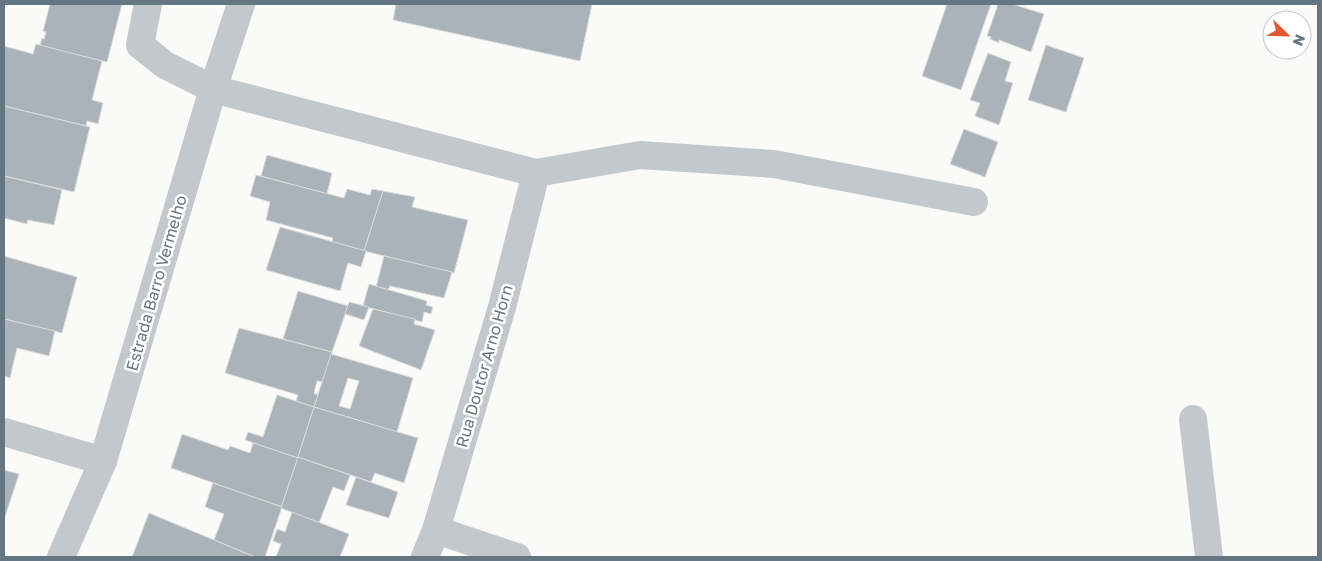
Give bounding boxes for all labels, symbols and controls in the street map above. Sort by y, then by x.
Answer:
north arrow [1262,10,1312,60]
text: N [1290,32,1309,48]
street label: Estrada Barro Vermelho [121,193,191,373]
street label: Rua Doutor Arno Horn [451,282,517,450]

